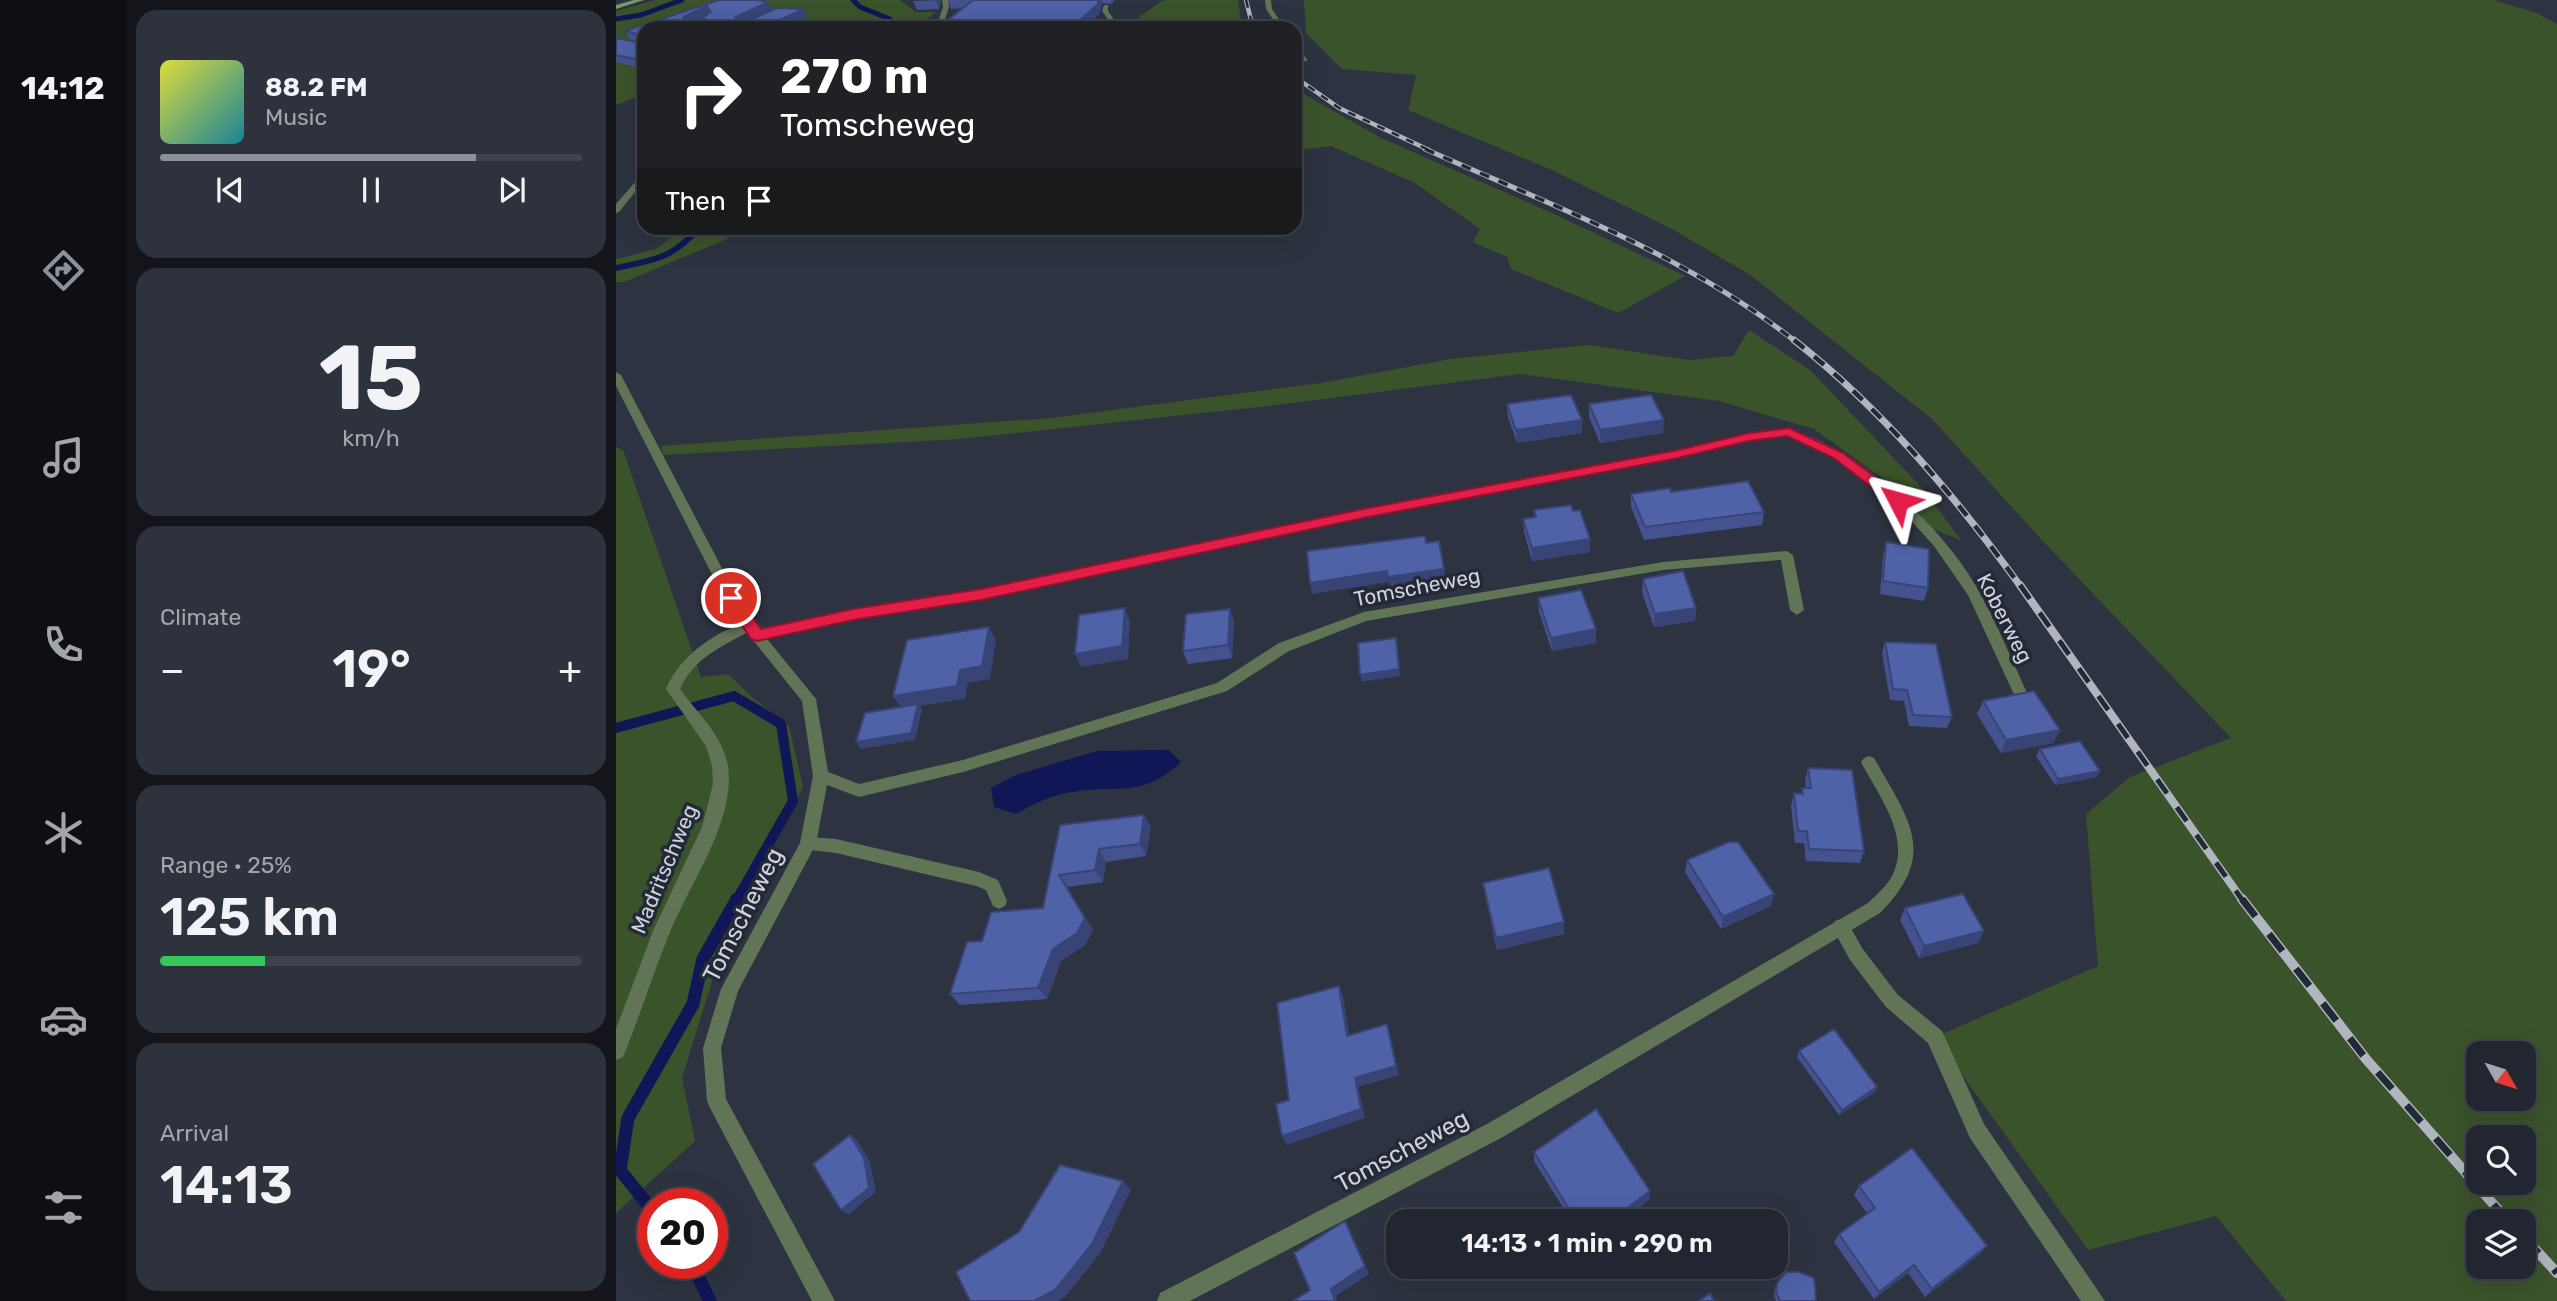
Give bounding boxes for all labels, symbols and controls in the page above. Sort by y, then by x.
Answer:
text: 270 m [780,47,929,105]
icon: right [665,49,756,140]
text: 14:12 [21,69,105,107]
text: 88.2 FM [265,72,368,103]
text: Music [265,103,327,131]
text: Tomscheweg [780,106,975,144]
icon: previous [211,171,249,209]
icon: pause [352,171,390,209]
icon: next [493,171,531,209]
icon: arrive [740,182,778,220]
text: Then [665,186,726,217]
icon: directions [39,246,88,295]
text: 15 [319,324,423,432]
text: km/h [342,424,400,452]
icon: music [39,433,88,482]
position arrow [1861,464,1935,538]
street label: Tomscheweg [1352,562,1482,612]
pin [701,568,761,628]
street label: Koberweg [1972,569,2038,667]
icon: arrive [712,579,750,617]
text: Climate [160,603,241,631]
icon: phone [39,620,88,669]
text: 19° [332,638,411,700]
text: − [160,647,185,693]
text: + [558,647,582,693]
street label: Madritschweg [626,801,702,937]
icon: climate [39,808,88,857]
street label: Tomscheweg [697,843,789,987]
text: Range · 25% [160,851,292,879]
text: 125 km [160,886,339,948]
icon: car [39,995,88,1044]
north arrow [2466,1041,2536,1111]
map controls [2466,1041,2536,1279]
street label: Tomscheweg [1331,1104,1473,1198]
text: Arrival [160,1119,229,1147]
button: search [2466,1125,2536,1195]
text: 14:13 [160,1154,293,1216]
icon: filters [39,1183,88,1232]
speed limit sign: 20 [637,1188,728,1279]
button: layers [2466,1209,2536,1279]
text: 14:13 · 1 min · 290 m [1461,1228,1713,1259]

